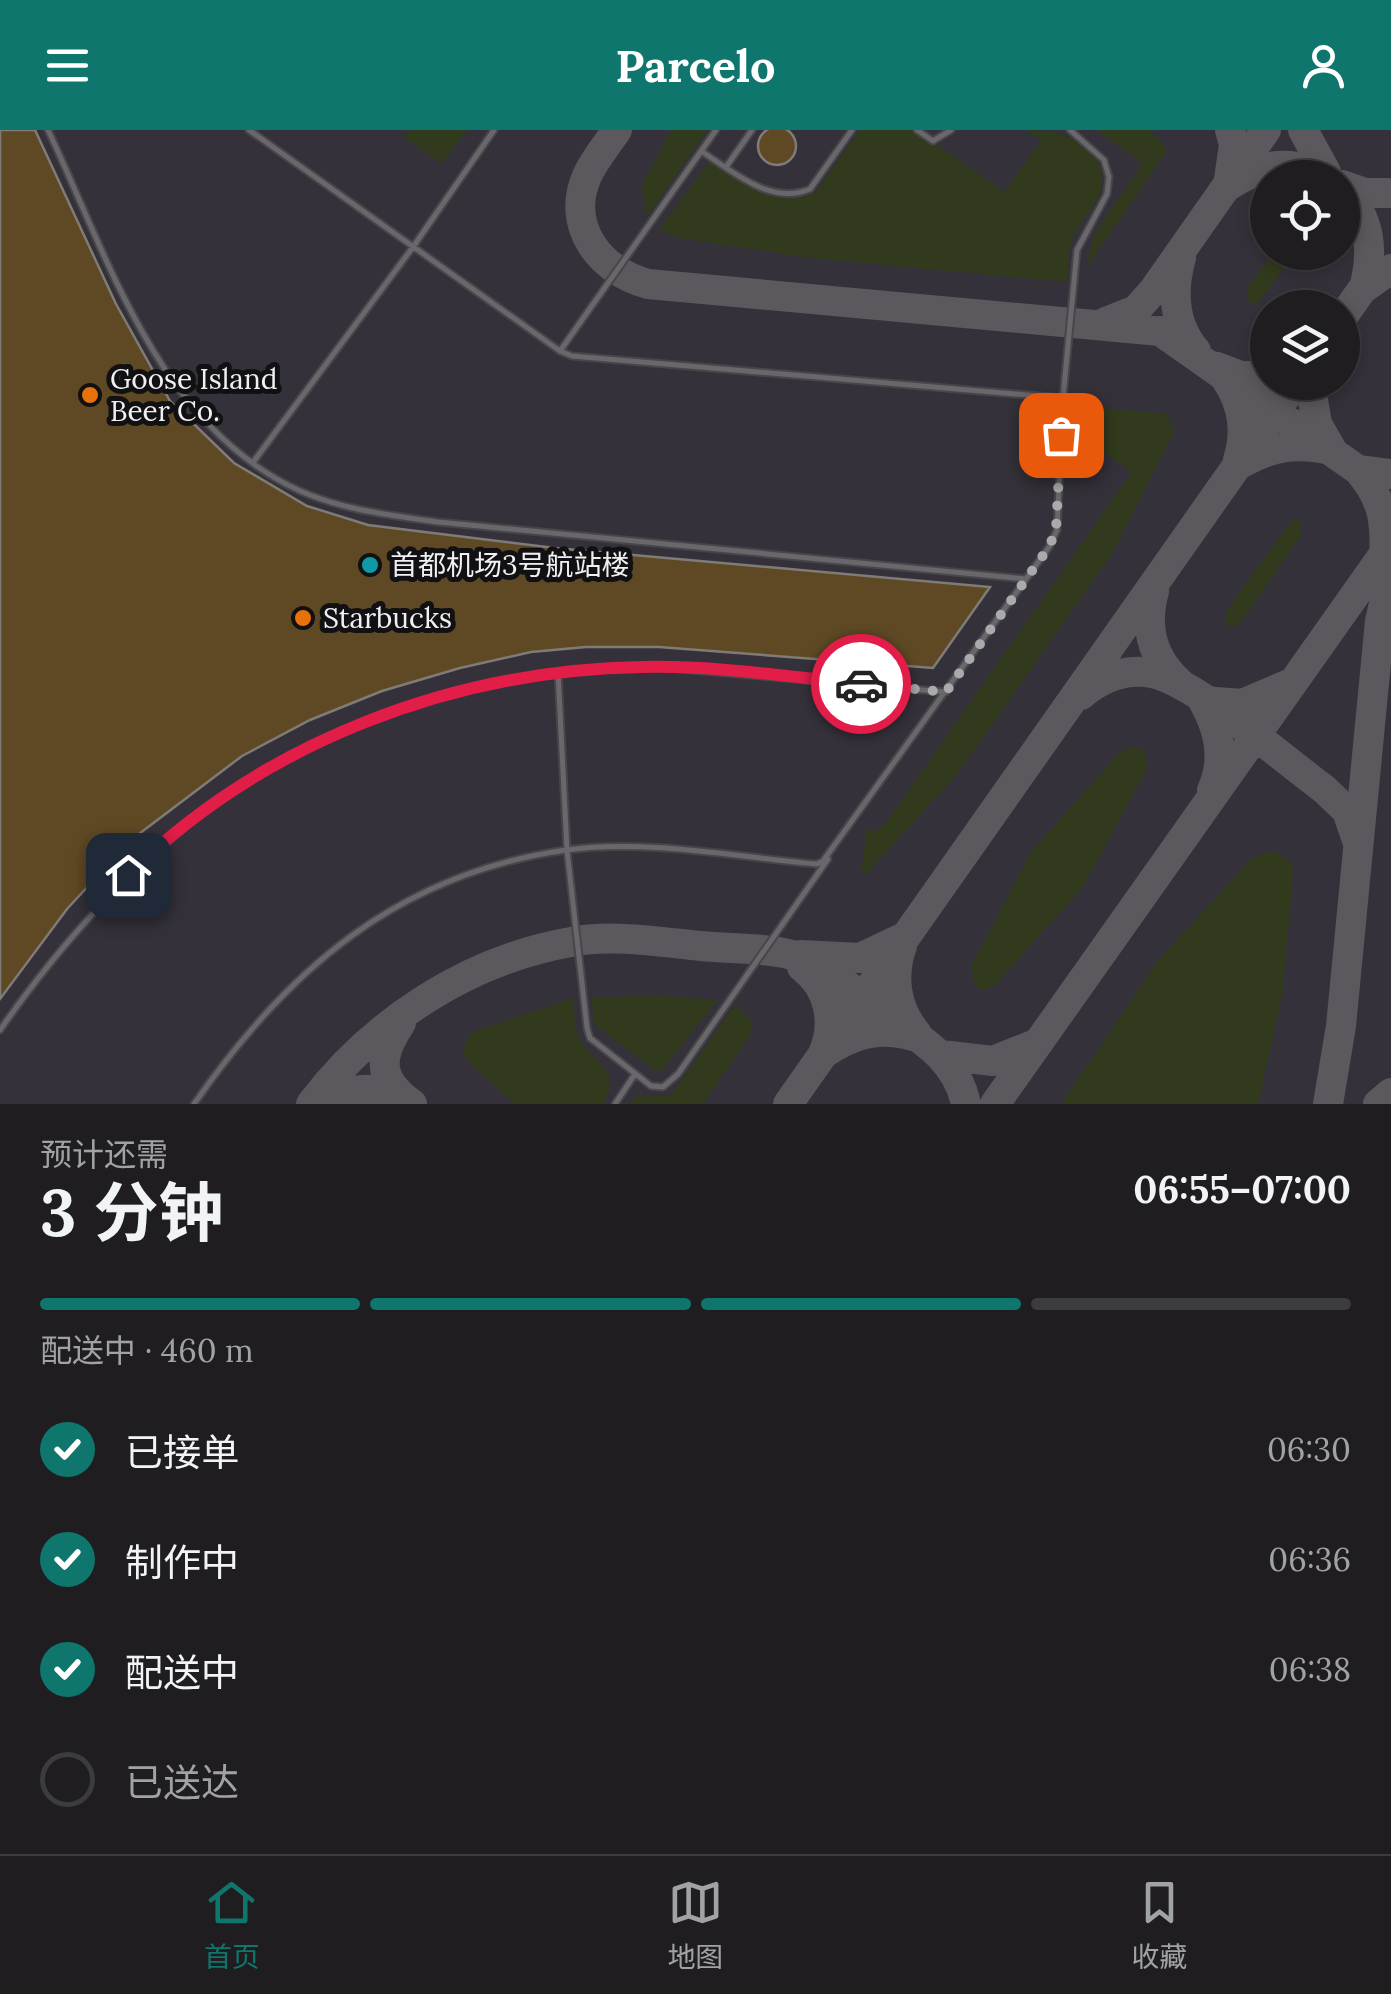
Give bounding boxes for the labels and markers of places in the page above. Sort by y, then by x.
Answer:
place label: Goose Island Beer Co. [110,361,277,429]
marker: Goose Island Beer Co. [79,384,101,406]
pin [1019,393,1104,478]
place label: 首都机场3号航站楼 [390,547,630,583]
marker: 首都机场3号航站楼 [359,554,381,576]
place label: Starbucks [323,600,452,636]
marker: Starbucks [292,607,314,629]
pin [86,833,171,918]

